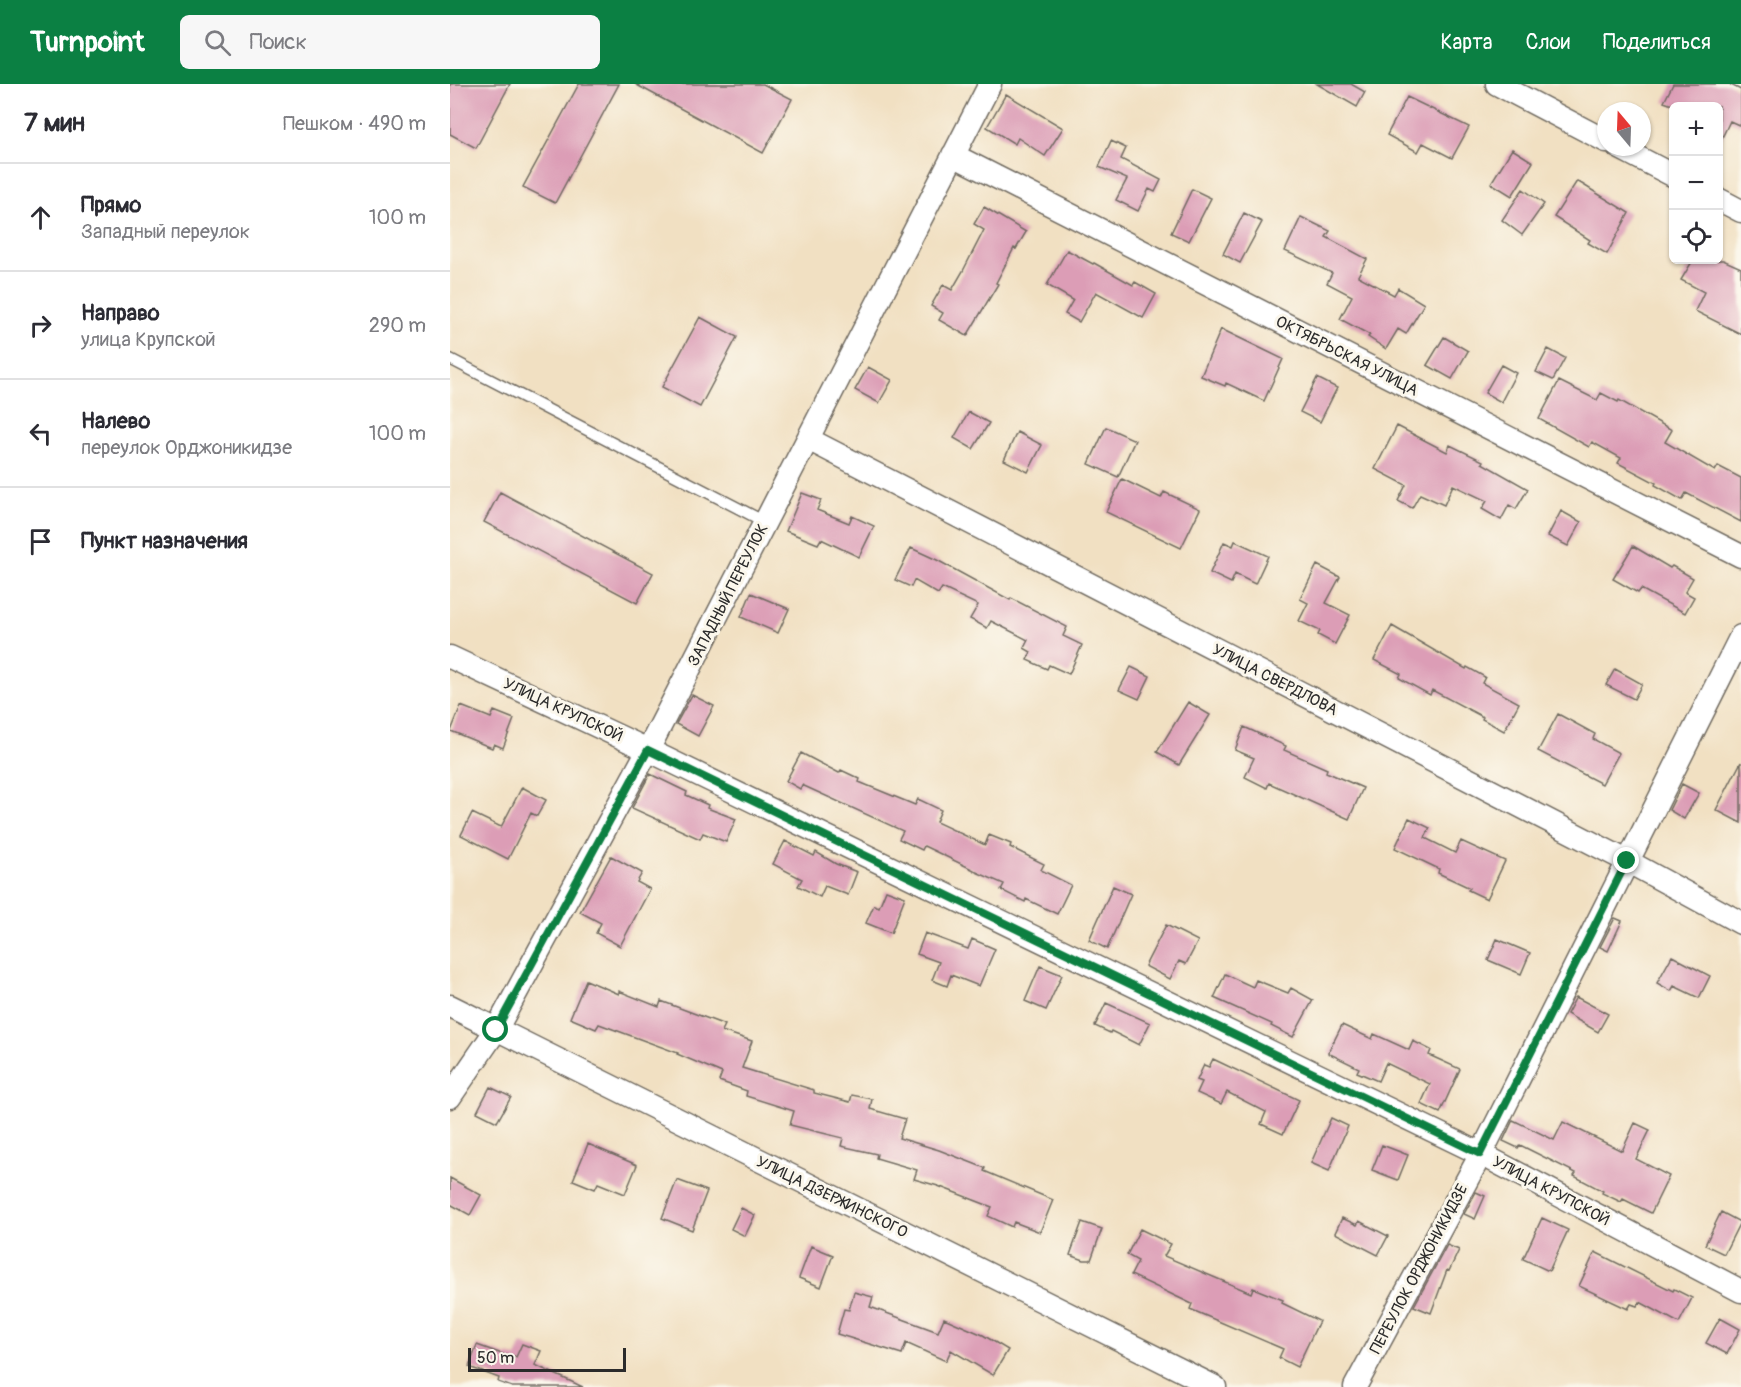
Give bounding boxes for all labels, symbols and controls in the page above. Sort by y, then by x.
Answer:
search box [180,15,600,69]
text: Turnpoint [30,25,144,60]
icon: search [201,26,234,59]
text: Поиск [249,28,307,56]
text: Карта [1440,29,1492,56]
text: Слои [1525,29,1570,56]
text: Поделиться [1603,29,1711,56]
north arrow [1597,102,1651,156]
map controls [1669,102,1723,264]
button: + [1669,102,1723,156]
text: 7 мин [24,107,85,139]
text: Пешком · 490 m [283,111,426,136]
button: − [1669,156,1723,210]
text: Прямо [81,191,141,219]
icon: ahead [24,201,57,234]
text: 100 m [369,205,426,230]
button: locate [1669,210,1723,264]
text: Западный переулок [81,219,250,244]
text: Направо [81,299,160,327]
icon: right [24,309,57,342]
street label: ОКТЯБРЬСКАЯ УЛИЦА [1272,311,1422,401]
text: 290 m [369,313,426,338]
text: улица Крупской [81,327,216,352]
text: Налево [81,407,150,435]
icon: left [24,417,57,450]
text: 100 m [369,421,426,446]
text: переулок Орджоникидзе [81,435,292,460]
street label: ЗАПАДНЫЙ ПЕРЕУЛОК [683,520,773,670]
icon: arrive [24,525,57,558]
text: Пункт назначения [81,527,248,555]
street label: УЛИЦА СВЕРДЛОВА [1209,640,1341,720]
street label: УЛИЦА КРУПСКОЙ [500,674,626,747]
route end [1613,847,1639,873]
route start [482,1016,508,1042]
street label: УЛИЦА ДЗЕРЖИНСКОГО [753,1152,911,1242]
street label: УЛИЦА КРУПСКОЙ [1489,1152,1613,1230]
street label: ПЕРЕУЛОК ОРДЖОНИКИДЗЕ [1366,1181,1472,1357]
scale bar [468,1345,626,1372]
text: 50 m [477,1348,514,1368]

